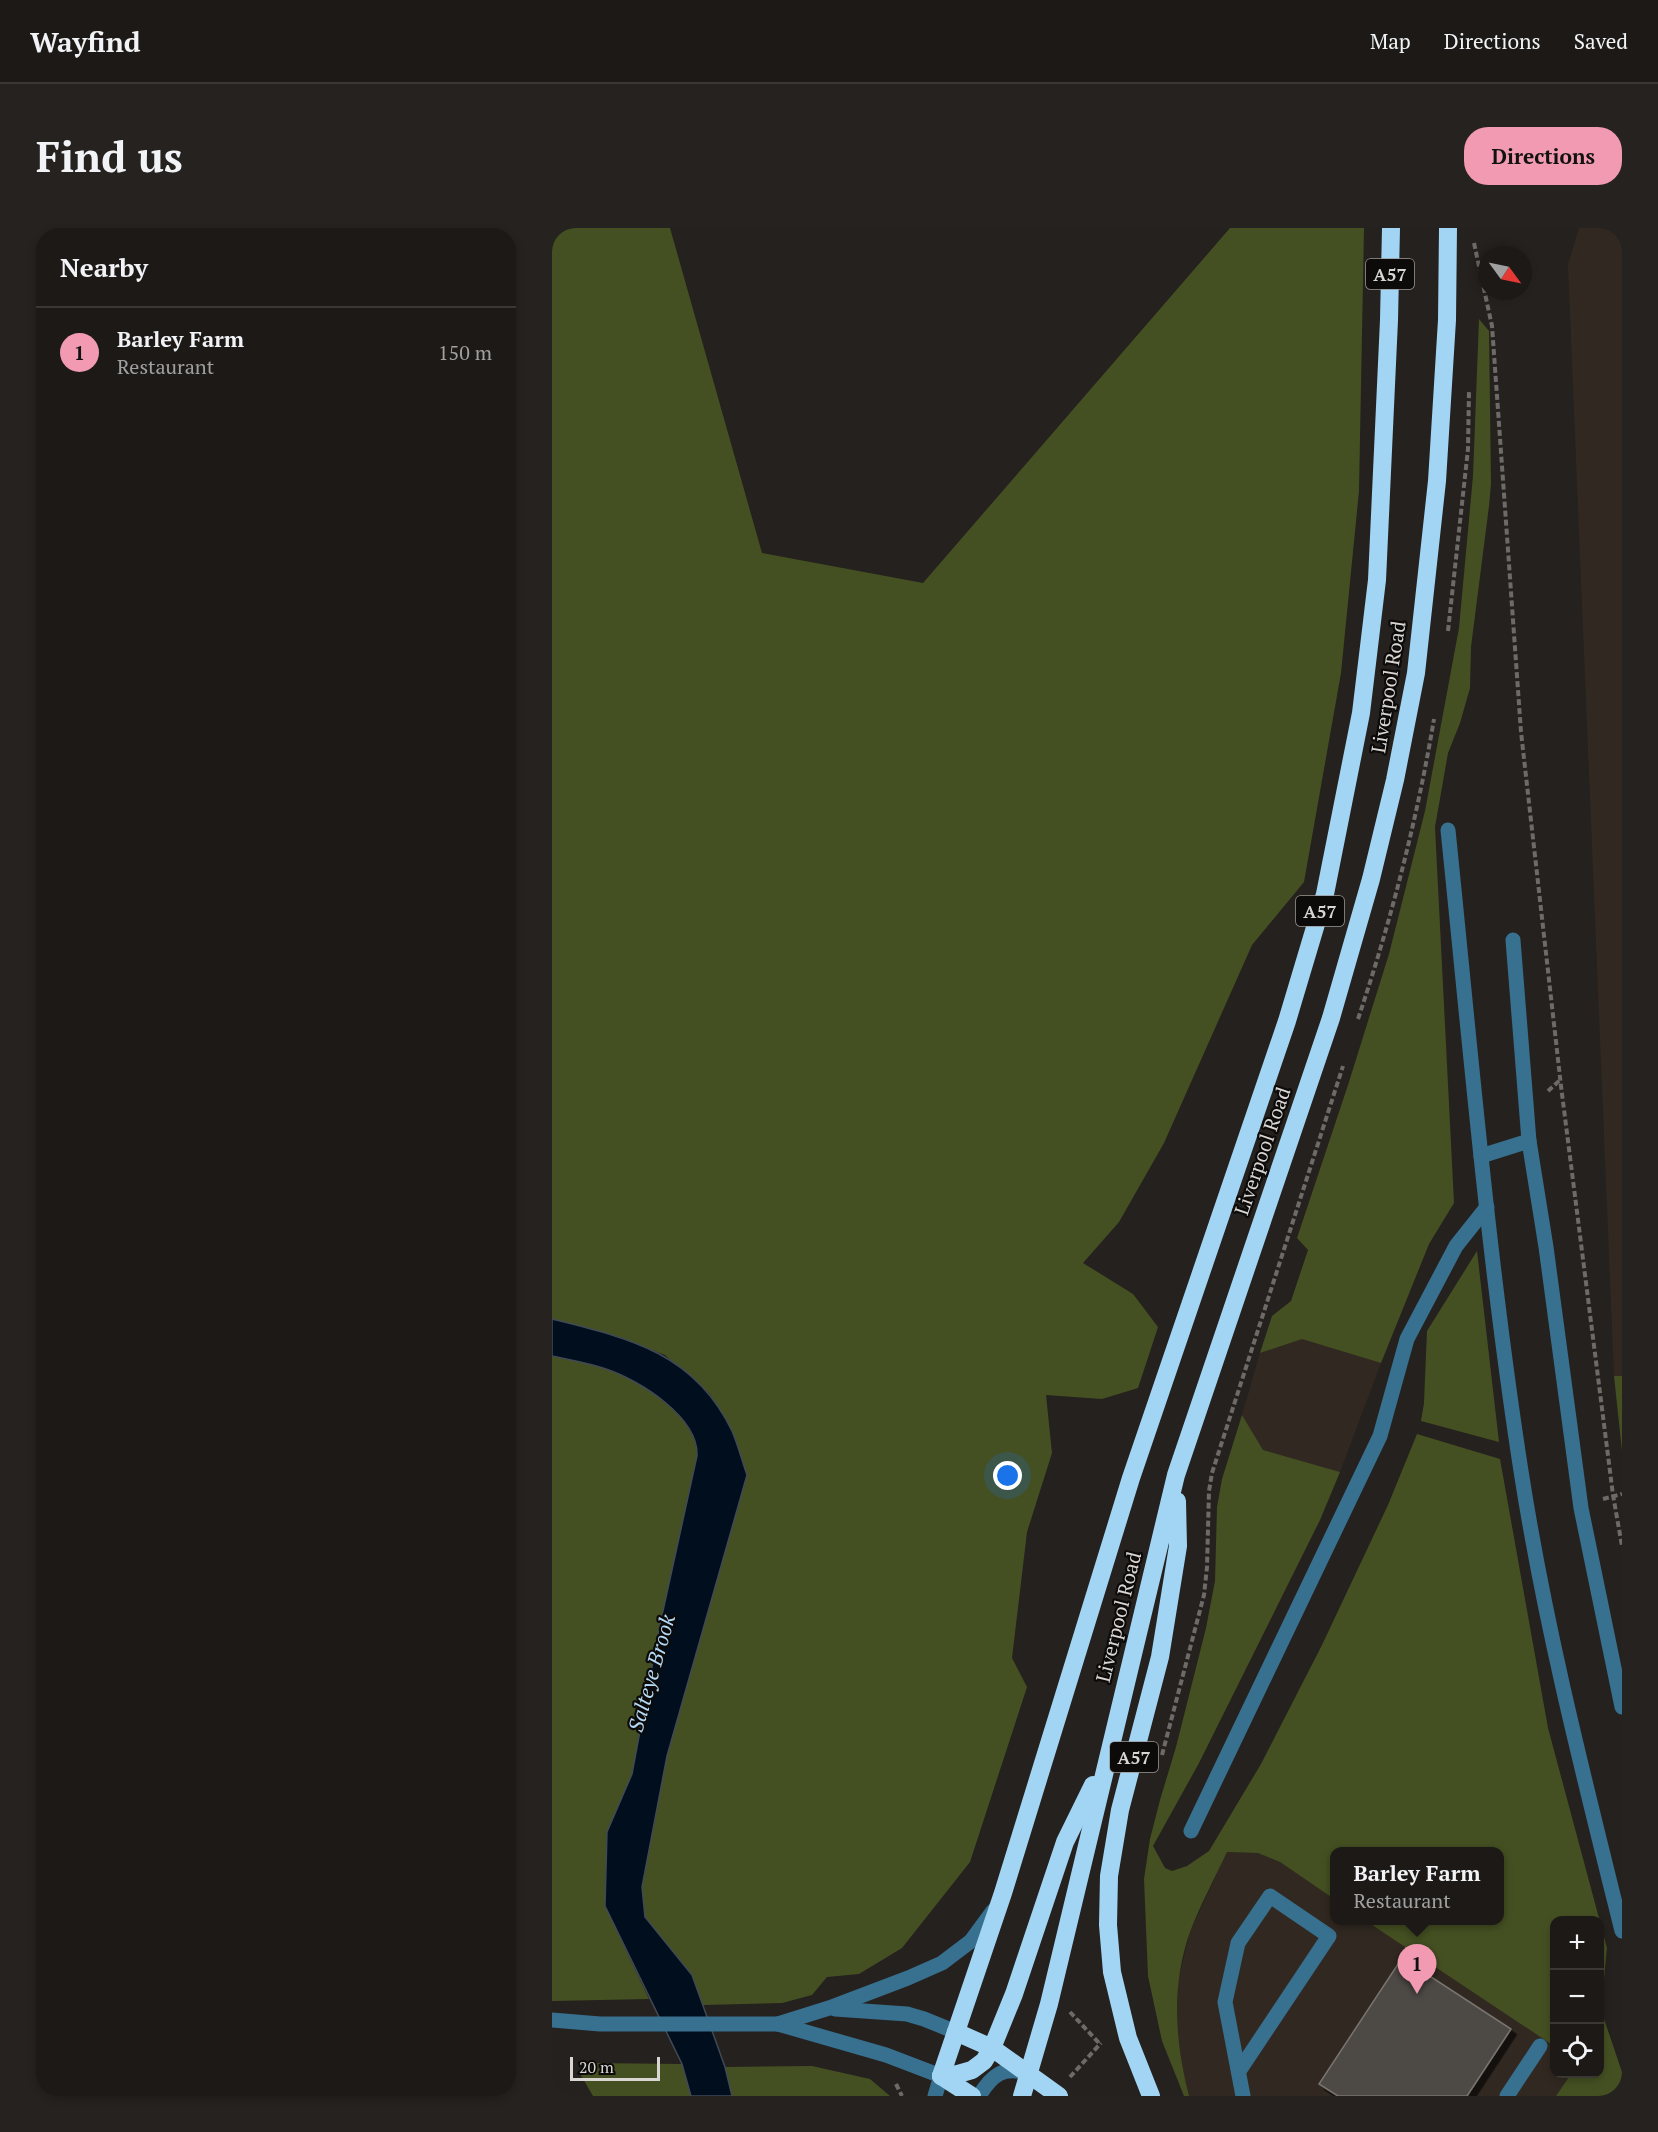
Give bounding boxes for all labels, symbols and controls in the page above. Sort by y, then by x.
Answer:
text: Wayfind [30,23,141,60]
text: Map [1370,27,1411,55]
text: Directions [1444,27,1541,55]
text: Saved [1574,27,1628,55]
button: Directions [1464,127,1622,185]
text: Find us [36,128,183,184]
north arrow [1478,246,1532,300]
text: Nearby [60,250,148,284]
road number: A57 [1366,259,1414,289]
text: Barley Farm [117,324,244,353]
text: 1 [74,339,85,366]
text: 150 m [438,339,492,366]
text: Restaurant [117,353,214,380]
street label: Liverpool Road [1364,619,1412,755]
road number: A57 [1296,896,1344,926]
street label: Liverpool Road [1228,1084,1296,1218]
your location [993,1461,1022,1490]
street label: Liverpool Road [1089,1549,1147,1685]
water label: Salteye Brook [621,1610,681,1735]
road number: A57 [1110,1742,1158,1772]
popup [1330,1847,1504,1925]
text: Barley Farm [1353,1858,1481,1887]
text: Restaurant [1353,1887,1451,1914]
map controls [1550,1916,1604,2078]
button: + [1550,1916,1604,1970]
pin: 1 [1398,1944,1436,1994]
button: − [1550,1970,1604,2024]
button: locate [1550,2024,1604,2078]
scale bar [570,2054,660,2082]
text: 20 m [579,2056,614,2078]

